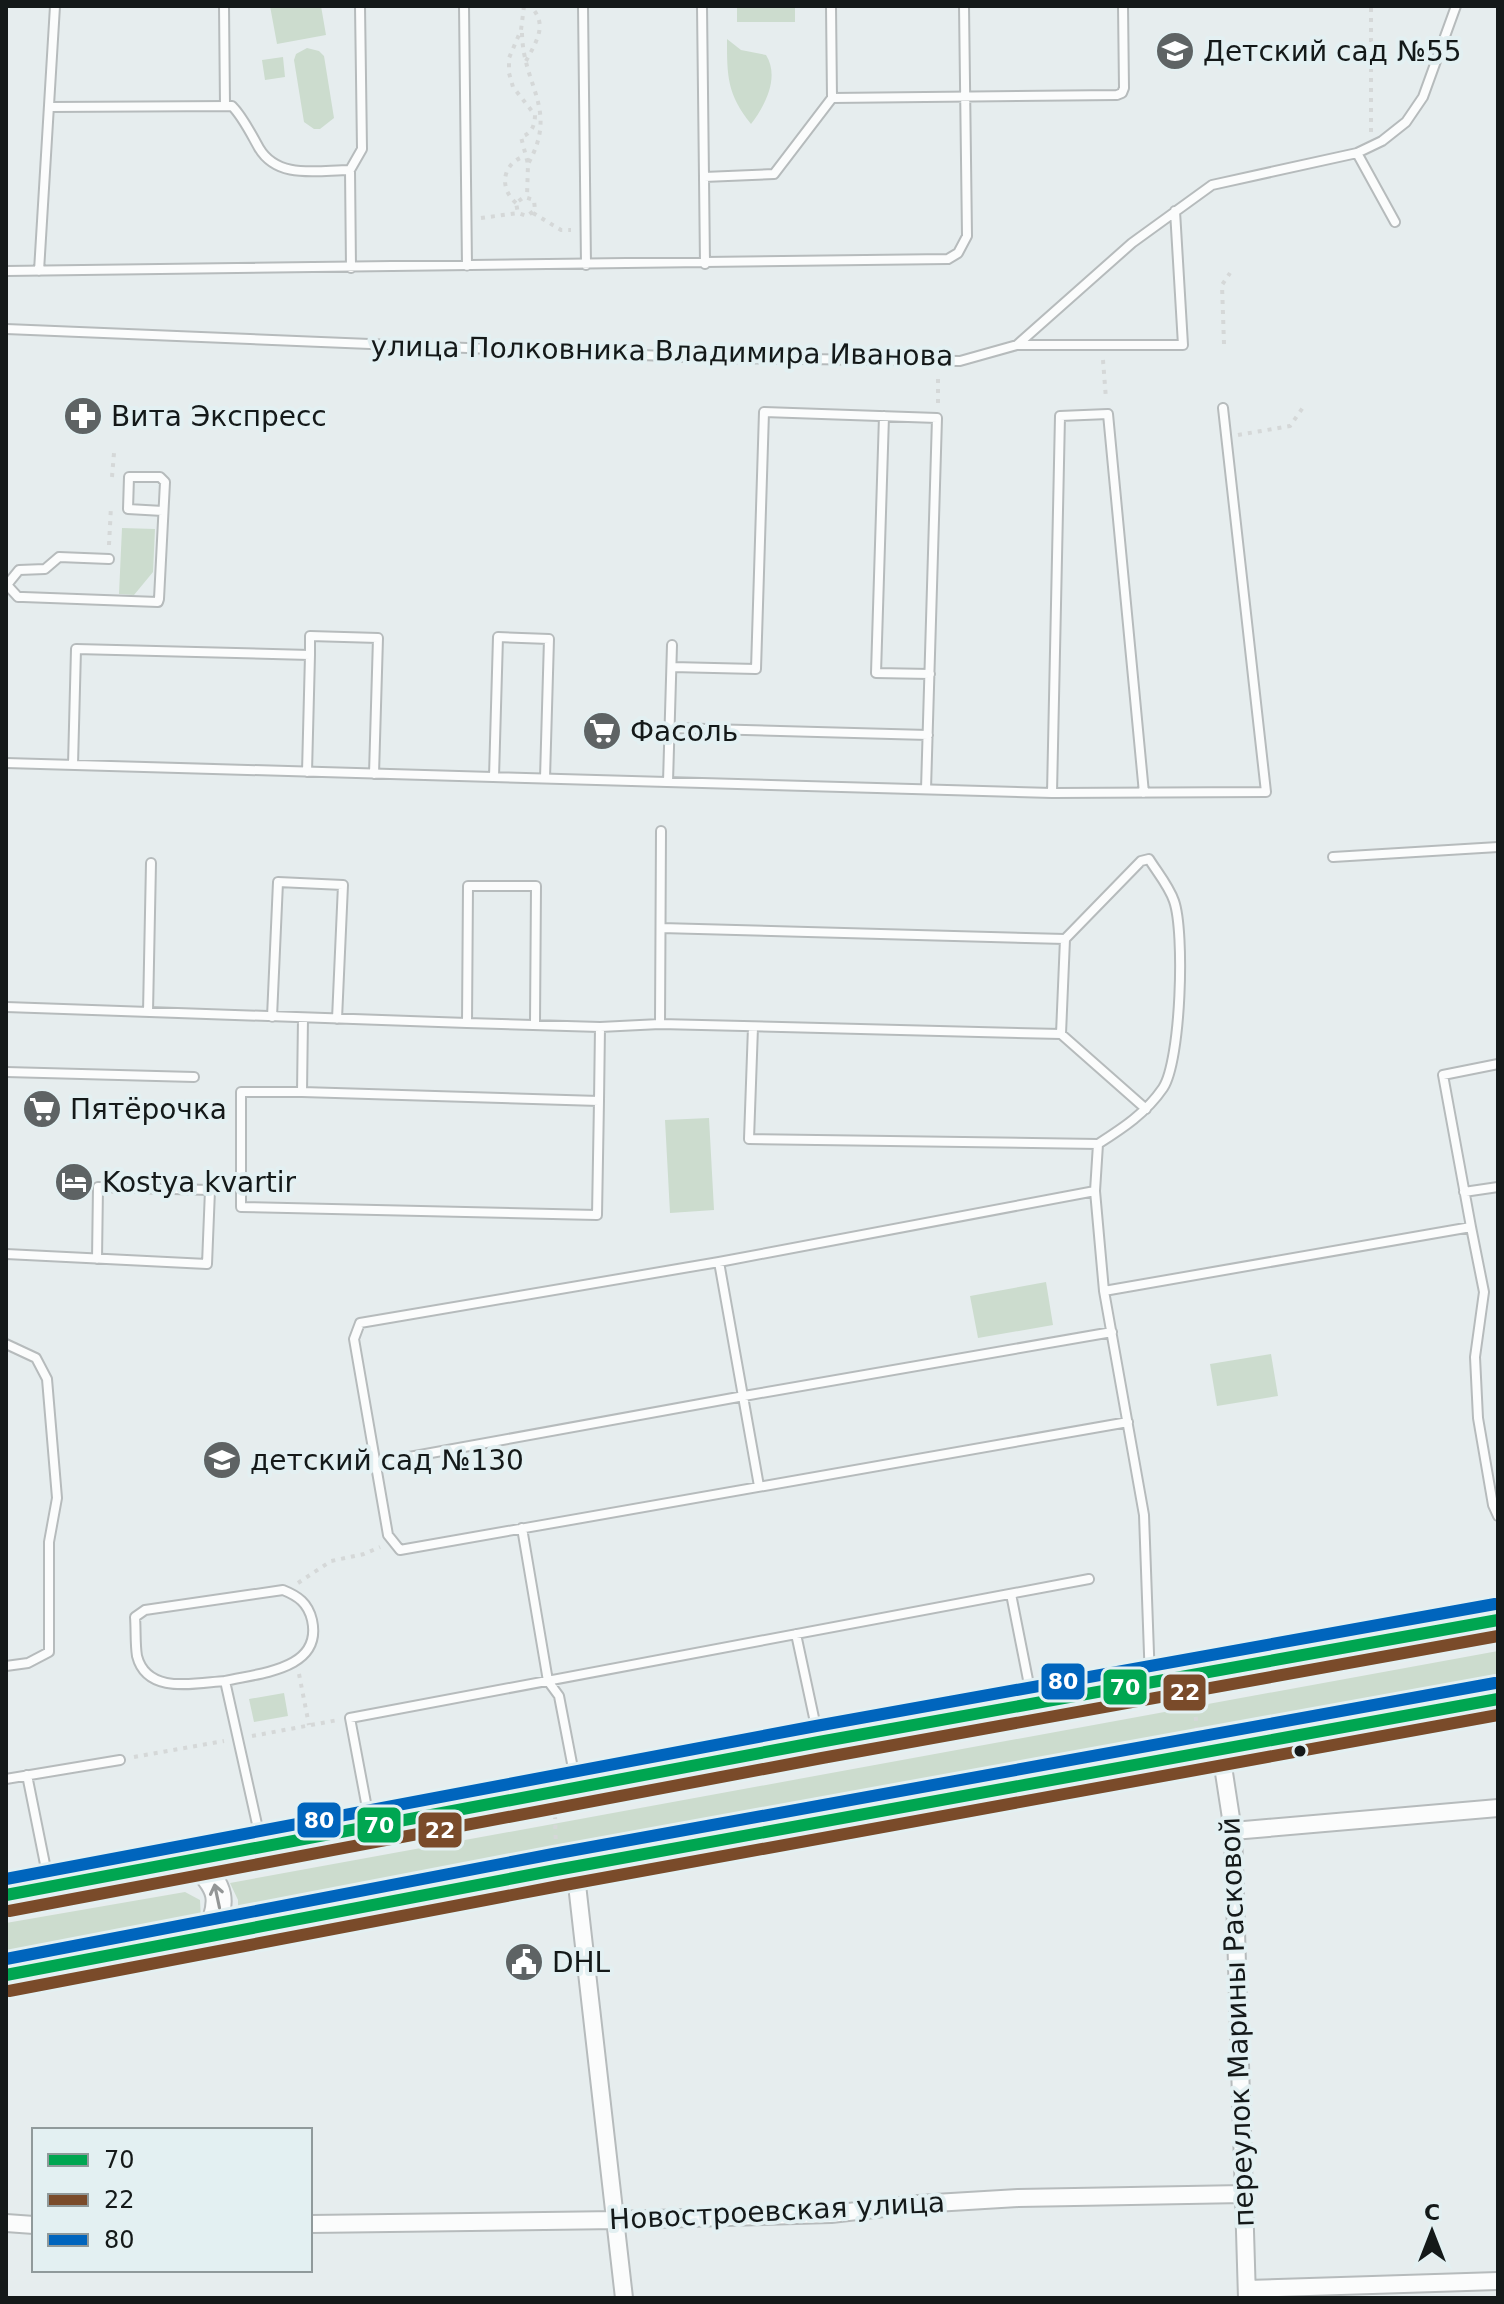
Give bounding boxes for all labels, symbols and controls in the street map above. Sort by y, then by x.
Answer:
school or university icon: Детский сад №55 [1154,30,1196,72]
place label: Детский сад №55 [1203,35,1462,68]
street label: улица Полковника Владимира Иванова [370,329,954,373]
pharmacy icon: Вита Экспресс [62,395,104,437]
place label: Вита Экспресс [111,400,327,433]
supermarket icon: Фасоль [581,710,623,752]
place label: Фасоль [630,715,738,748]
supermarket icon: Пятёрочка [21,1088,63,1130]
place label: Пятёрочка [70,1093,227,1126]
hotel icon: Kostya kvartir [53,1161,95,1203]
place label: Kostya kvartir [102,1166,297,1199]
school or university icon: детский сад №130 [201,1439,243,1481]
place label: детский сад №130 [250,1444,524,1477]
line badge: 80 [1040,1662,1086,1701]
line badge: 70 [1102,1668,1148,1706]
text: 80 [1048,1669,1078,1694]
line badge: 22 [1162,1673,1207,1712]
text: 70 [1110,1675,1140,1700]
text: 22 [1170,1680,1200,1705]
unlabelled marker [1292,1743,1308,1759]
line badge: 80 [296,1801,342,1839]
line badge: 70 [356,1806,402,1844]
text: 80 [304,1808,334,1833]
line badge: 22 [417,1811,463,1849]
text: 70 [364,1813,394,1838]
street label: переулок Марины Расковой [1213,1817,1261,2227]
text: 22 [425,1818,455,1843]
one-way arrow [209,1883,224,1909]
public building icon: DHL [503,1941,545,1983]
place label: DHL [552,1946,611,1979]
legend [32,2128,312,2272]
text: 70 [104,2146,135,2174]
text: 22 [104,2186,135,2214]
street label: Новостроевская улица [608,2186,946,2236]
north arrow [1392,2192,1472,2272]
text: С [1424,2200,1440,2225]
text: 80 [104,2226,135,2254]

